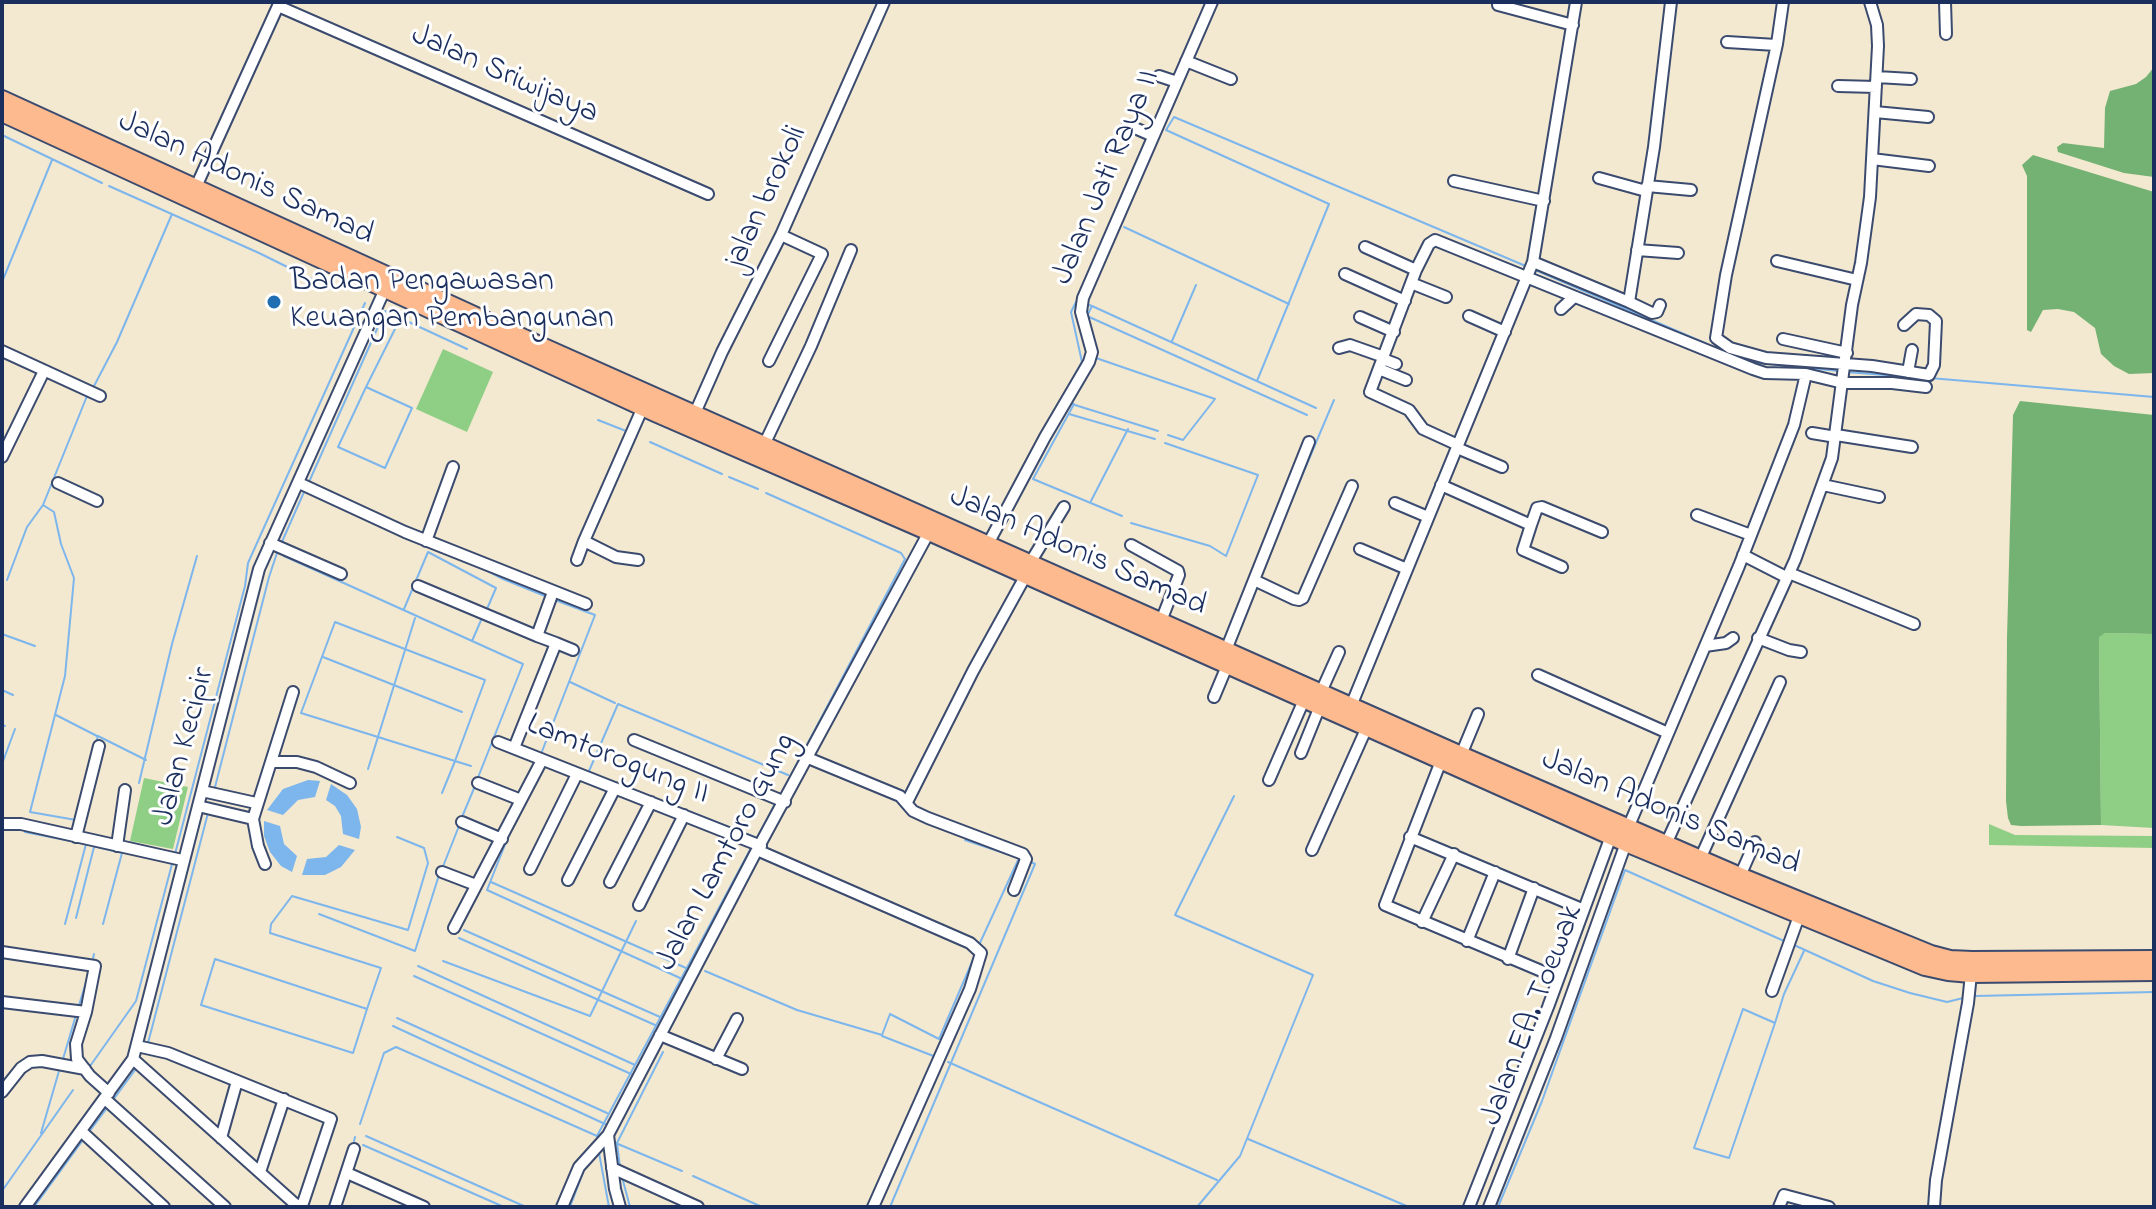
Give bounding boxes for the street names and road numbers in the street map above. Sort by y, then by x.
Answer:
street label: Jalan Sriwijaya [404,18,604,134]
street label: Jalan Jati Raya II [1045,65,1171,291]
street label: Jalan Adonis Samad [111,104,379,256]
street label: jalan brokoli [718,120,818,276]
street label: Jalan Adonis Samad [942,479,1212,627]
street label: Jalan Kecipir [146,664,226,830]
street label: Lamtorogung II [520,707,714,815]
street label: Jalan Lamtoro Gung [649,728,807,978]
street label: Jalan Adonis Samad [1535,742,1805,886]
street label: Jalan EA. Toewak [1474,900,1594,1132]

